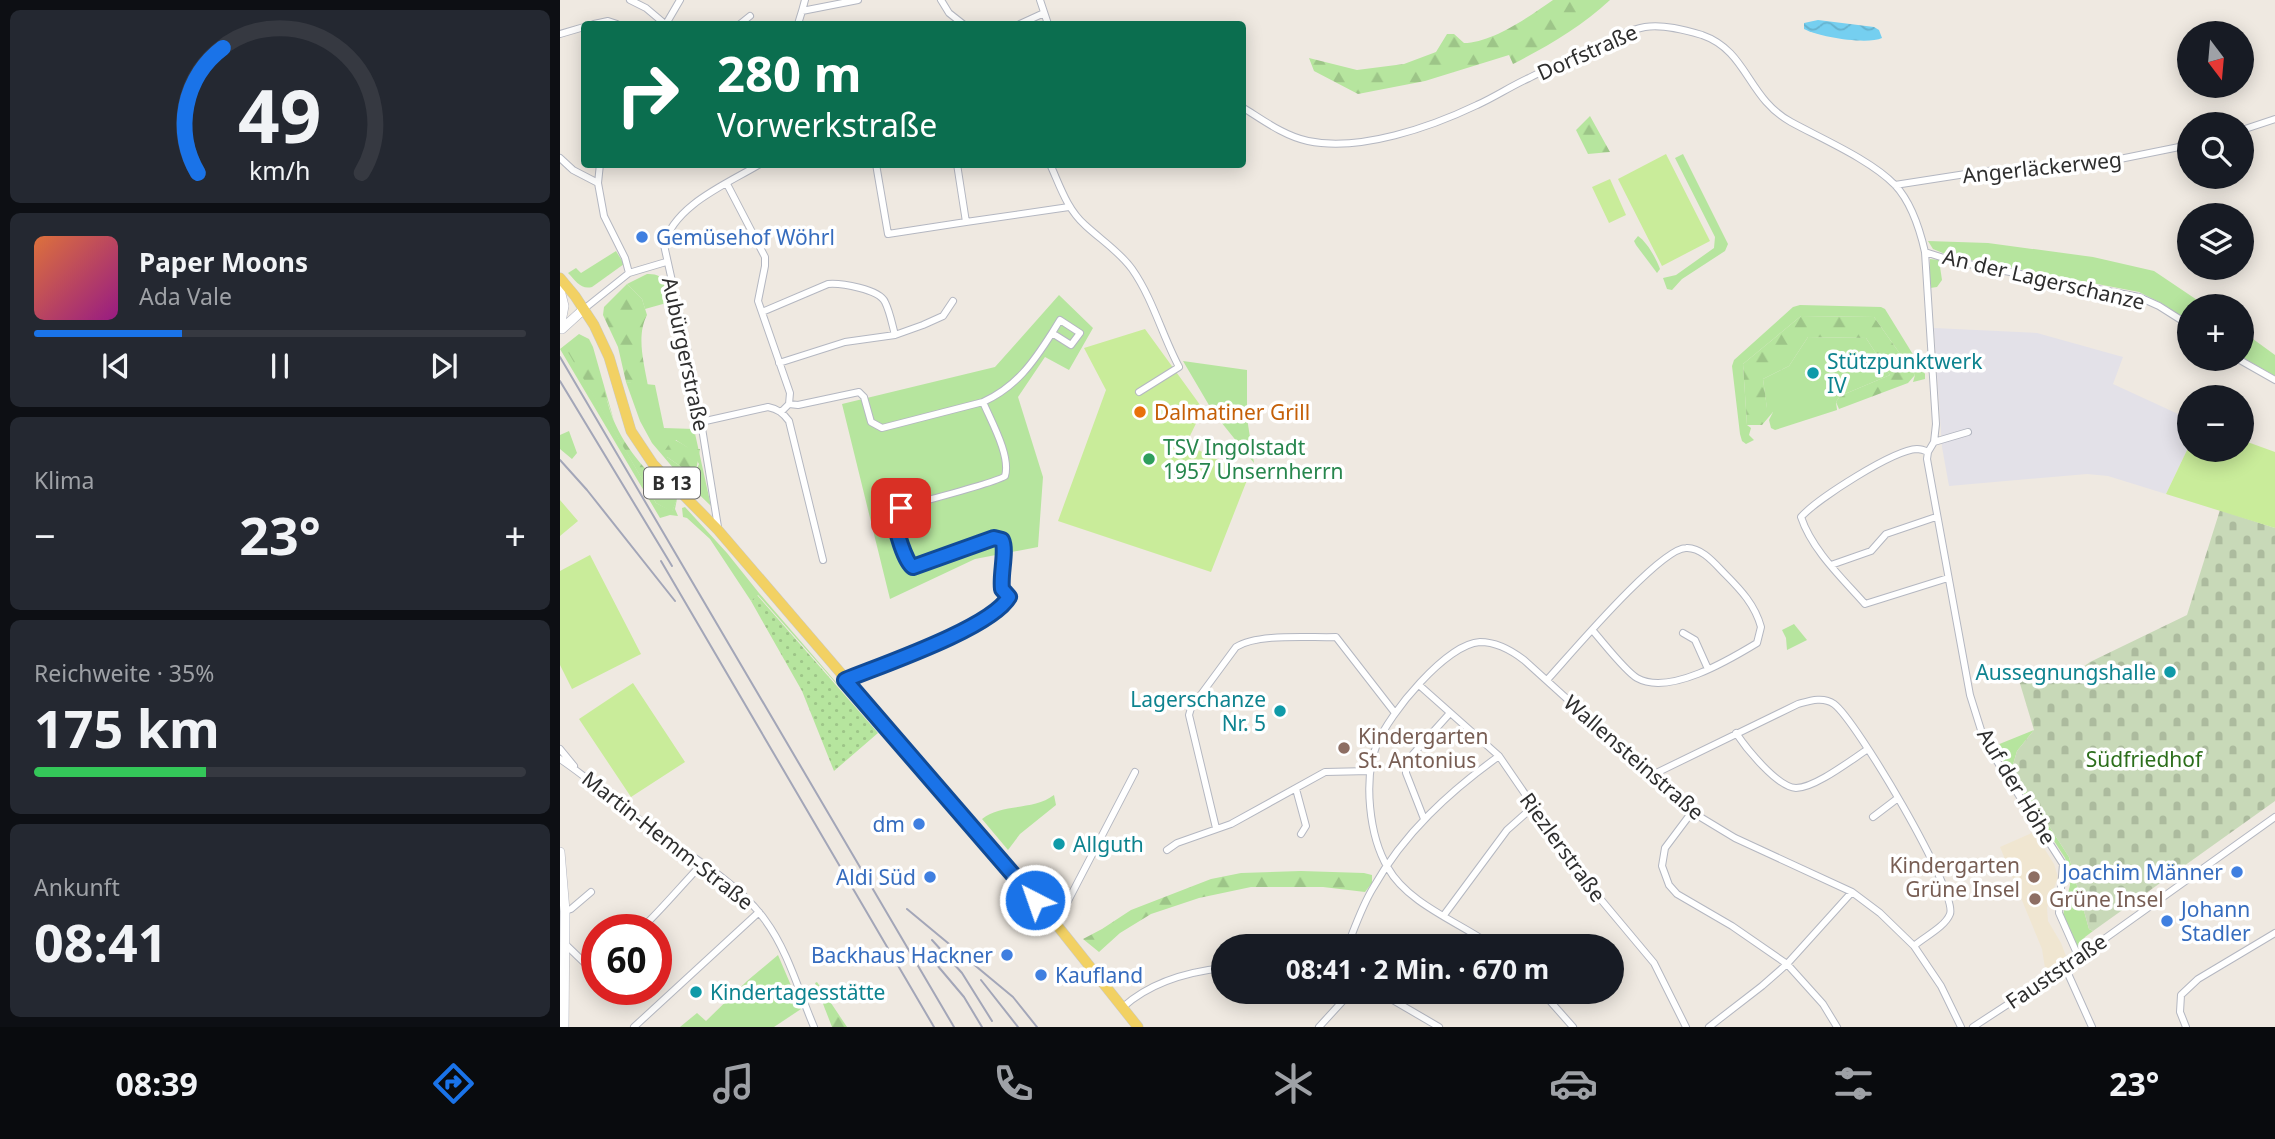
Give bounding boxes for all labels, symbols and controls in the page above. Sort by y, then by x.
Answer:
street label: Dorfstraße [1533,18,1641,86]
north arrow [2177,21,2254,98]
map controls [2177,21,2254,462]
text: 280 m [717,40,862,106]
icon: right [602,49,693,140]
text: 49 [238,65,322,164]
text: Vorwerkstraße [717,103,937,146]
button: search [2177,112,2254,189]
street label: Angerläckerweg [1961,145,2123,189]
text: km/h [249,153,311,187]
button: layers [2177,203,2254,280]
place label: Gemüsehof Wöhrl [656,223,835,251]
marker: Gemüsehof Wöhrl [634,229,650,245]
street label: An der Lagerschanze [1940,242,2148,316]
text: Paper Moons [139,244,308,280]
street label: Aubürgerstraße [656,274,716,434]
text: Ada Vale [139,280,232,312]
button: + [2177,294,2254,371]
icon: previous [97,347,135,385]
icon: pause [261,347,299,385]
icon: next [425,347,463,385]
place label: Stützpunktwerk IV [1827,347,1983,399]
marker: Stützpunktwerk IV [1805,365,1821,381]
button: − [2177,385,2254,462]
place label: Dalmatiner Grill [1154,398,1310,426]
marker: Dalmatiner Grill [1132,404,1148,420]
place label: TSV Ingolstadt 1957 Unsernherrn [1163,433,1344,485]
marker: TSV Ingolstadt 1957 Unsernherrn [1141,451,1157,467]
text: Klima [34,464,95,496]
road number: B 13 [644,468,700,498]
pin [871,478,931,538]
icon: arrive [882,489,920,527]
text: 23° [239,499,321,570]
text: − [34,509,56,561]
text: + [504,509,526,561]
text: Reichweite · 35% [34,657,214,689]
place label: Aussegnungshalle [1975,658,2156,686]
marker: Aussegnungshalle [2162,664,2178,680]
place label: Lagerschanze Nr. 5 [1130,685,1266,737]
street label: Wallensteinstraße [1558,688,1710,826]
text: 175 km [34,692,220,763]
marker: Lagerschanze Nr. 5 [1272,703,1288,719]
place label: Kindergarten St. Antonius [1358,722,1488,774]
street label: Auf der Höhe [1971,723,2063,849]
marker: Kindergarten St. Antonius [1336,740,1352,756]
park label: Südfriedhof [2086,745,2204,773]
street label: Martin-Hemm-Straße [577,764,759,916]
street label: Riezlerstraße [1514,787,1612,907]
place label: dm [872,810,905,838]
marker: dm [911,816,927,832]
place label: Allguth [1073,830,1144,858]
marker: Allguth [1051,836,1067,852]
place label: Kindergarten Grüne Insel [1890,851,2020,903]
place label: Joachim Männer [2060,858,2223,886]
place label: Aldi Süd [836,863,916,891]
position arrow [998,863,1072,937]
marker: Joachim Männer [2229,864,2245,880]
marker: Aldi Süd [922,869,938,885]
marker: Kindergarten Grüne Insel [2026,869,2042,885]
text: Ankunft [34,871,120,903]
place label: Grüne Insel [2049,885,2164,913]
marker: Grüne Insel [2027,891,2043,907]
place label: Johann Stadler [2179,895,2251,947]
text: 08:41 [34,906,168,977]
marker: Johann Stadler [2159,913,2175,929]
speed limit sign: 60 [581,914,672,1005]
street label: Fauststraße [2000,927,2112,1015]
place label: Backhaus Hackner [811,941,993,969]
marker: Backhaus Hackner [999,947,1015,963]
text: 08:41 · 2 Min. · 670 m [1286,951,1549,987]
place label: Kaufland [1055,961,1143,989]
marker: Kaufland [1033,967,1049,983]
place label: Kindertagesstätte [710,978,885,1006]
marker: Kindertagesstätte [688,984,704,1000]
icon: directions [429,1059,478,1108]
icon: music [709,1059,758,1108]
icon: phone [989,1059,1038,1108]
icon: climate [1269,1059,1318,1108]
icon: car [1549,1059,1598,1108]
icon: filters [1829,1059,1878,1108]
text: 08:39 [116,1062,198,1105]
text: 23° [2109,1062,2159,1105]

